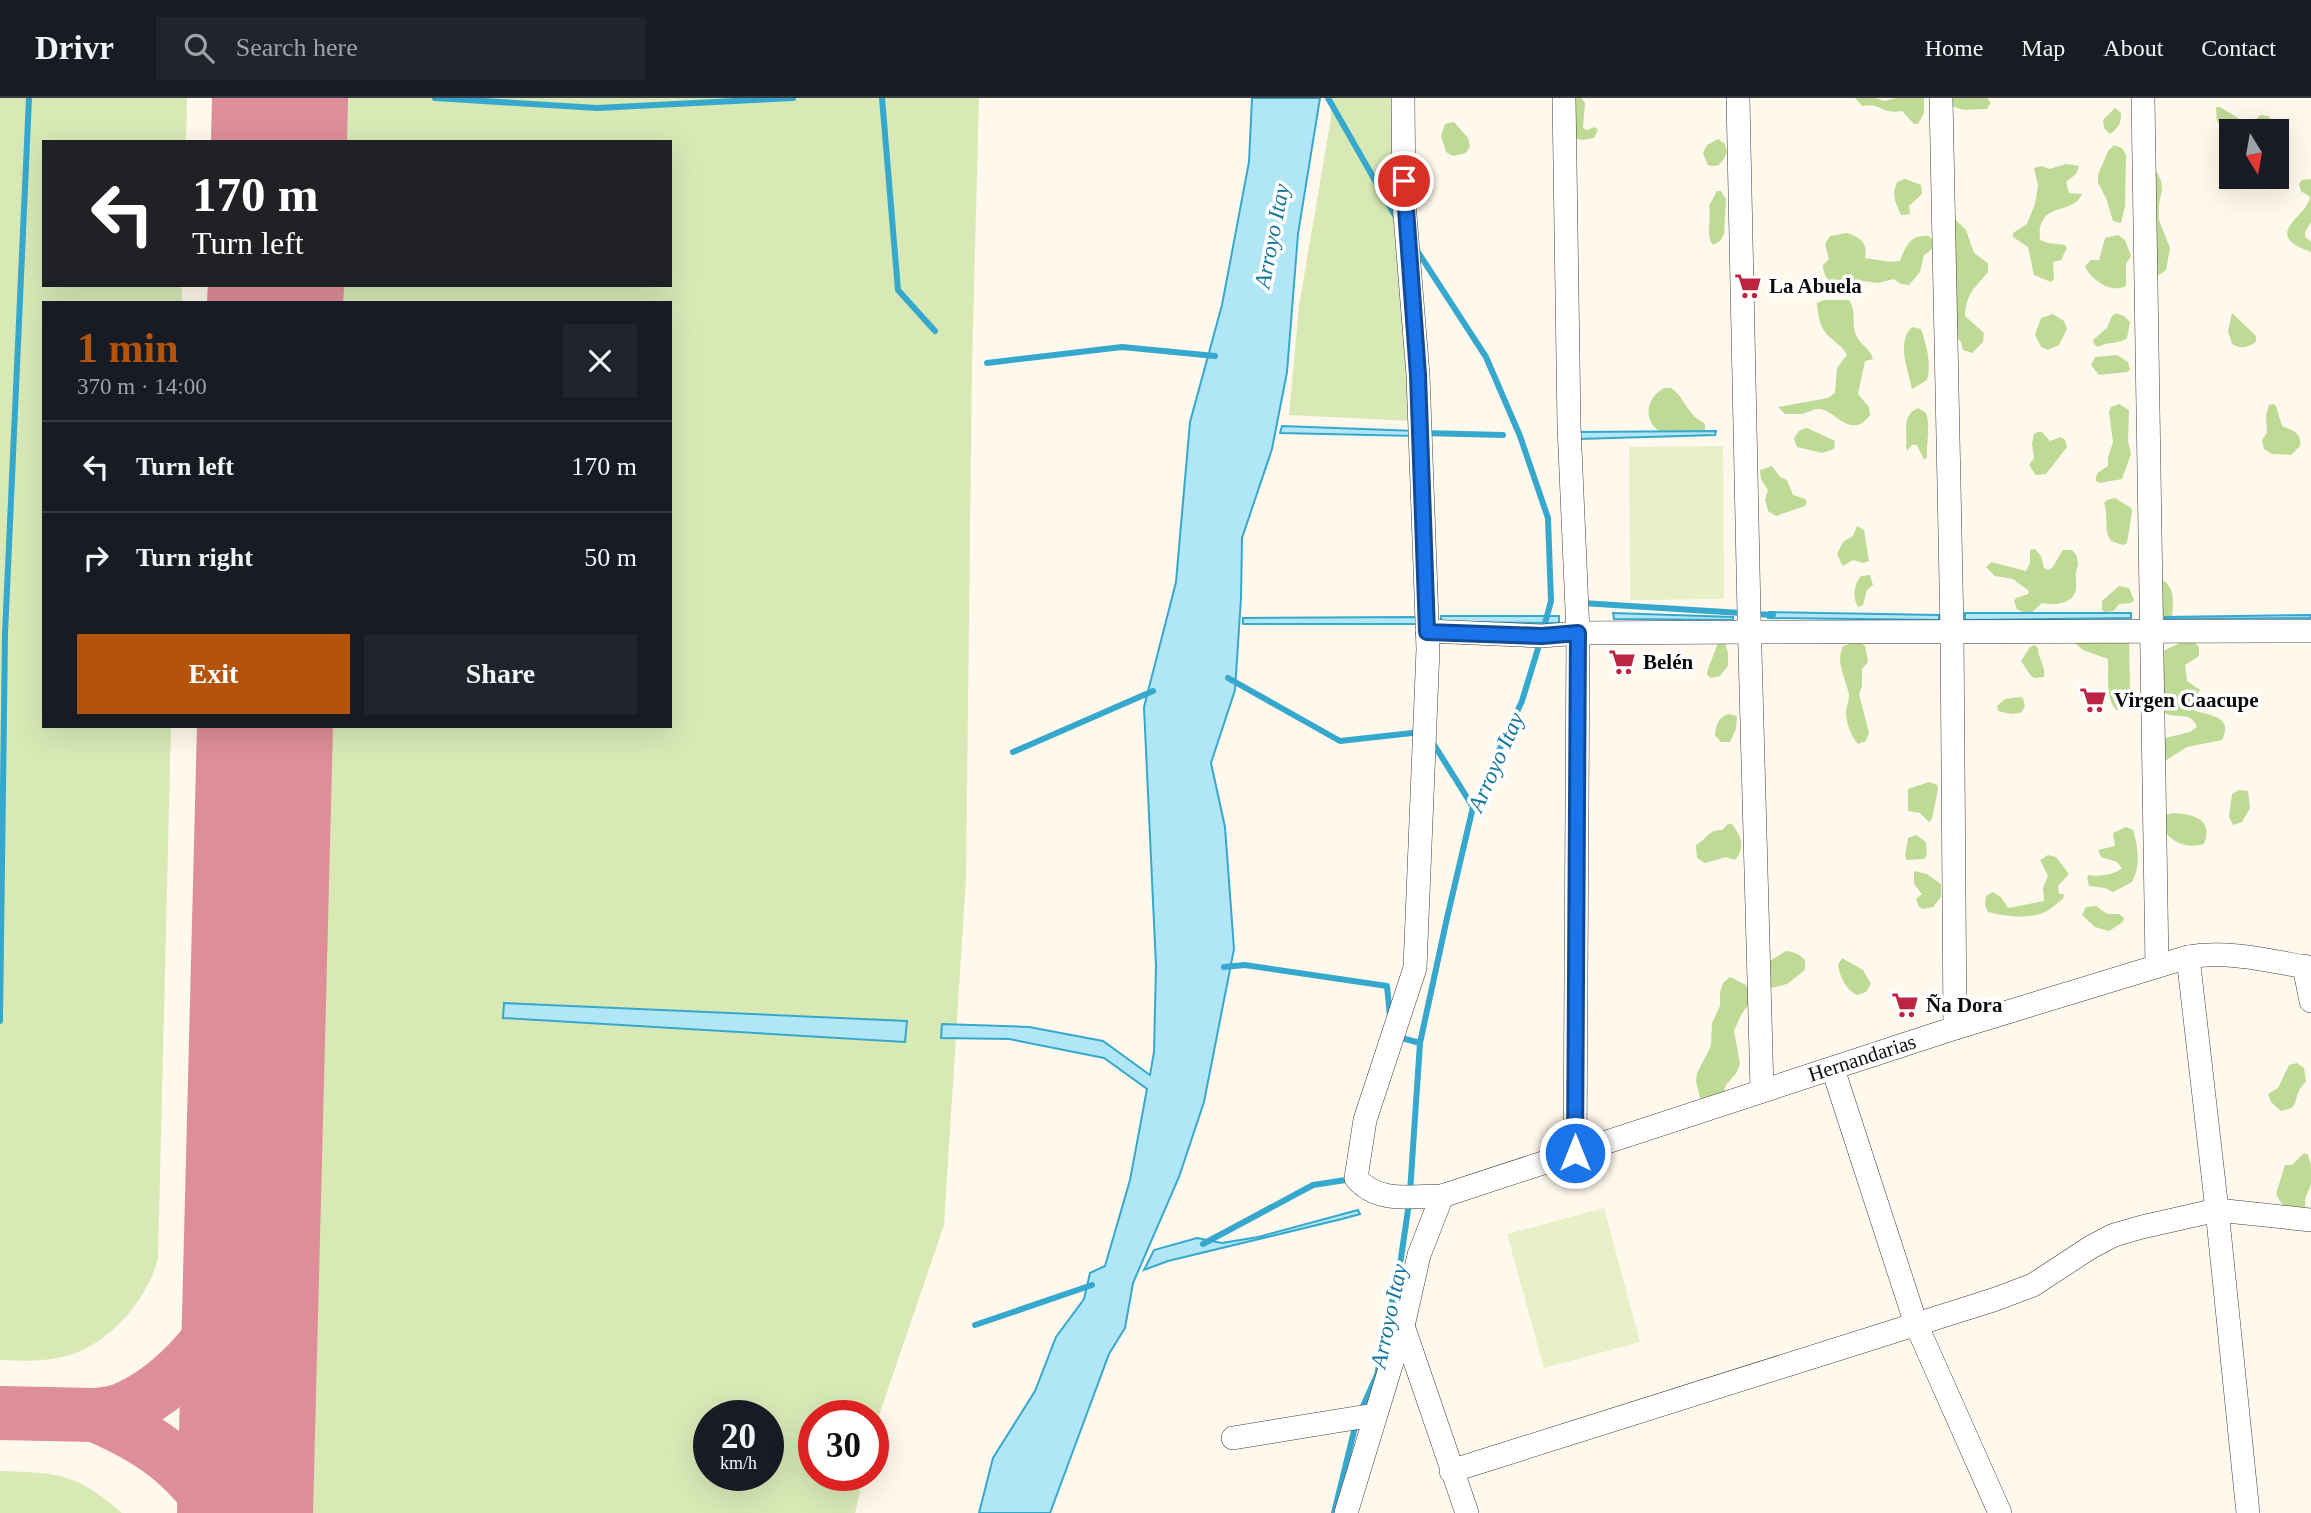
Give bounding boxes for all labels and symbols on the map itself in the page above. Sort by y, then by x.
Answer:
north arrow [2219,119,2289,189]
pin [1374,151,1434,211]
water label: Arroyo Itay [1249,181,1295,292]
supermarket icon: La Abuela [1733,271,1763,301]
place label: La Abuela [1769,274,1862,298]
supermarket icon: Belén [1607,647,1637,677]
place label: Belén [1643,650,1693,674]
supermarket icon: Virgen Caacupe [2078,685,2108,715]
place label: Virgen Caacupe [2114,688,2258,712]
water label: Arroyo Itay [1462,708,1529,817]
supermarket icon: Ña Dora [1890,990,1920,1020]
place label: Ña Dora [1926,993,2003,1017]
street label: Hernandarias [1805,1029,1919,1087]
position arrow [1538,1116,1612,1190]
water label: Arroyo Itay [1365,1261,1412,1372]
speed limit sign: 30 [798,1400,889,1491]

